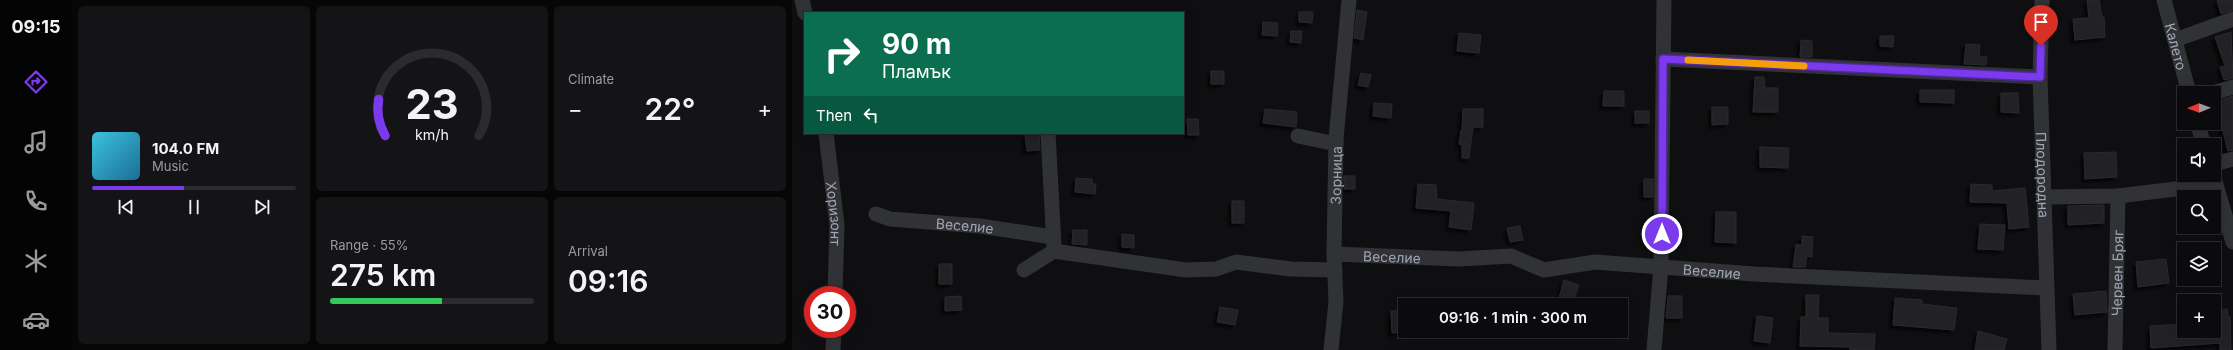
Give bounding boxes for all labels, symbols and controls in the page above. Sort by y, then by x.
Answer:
pin [2024,5,2058,46]
icon: arrive [2030,11,2052,33]
text: 09:15 [11,16,61,37]
street label: Калето [2162,21,2191,72]
text: 90 m [882,27,951,61]
icon: right [816,28,868,80]
text: Пламък [882,61,951,82]
icon: directions [22,68,50,96]
text: Climate [568,71,614,87]
text: 23 [405,79,459,129]
north arrow [2177,86,2221,130]
map controls [2177,86,2221,338]
text: 22° [644,91,696,127]
text: − [568,96,583,122]
text: + [757,96,772,122]
icon: left [860,104,882,126]
text: Then [816,106,852,125]
text: km/h [415,126,449,143]
icon: music [22,128,50,156]
street label: Плодородна [2033,132,2053,218]
button: sound [2177,138,2221,182]
text: 104.0 FM [152,139,219,158]
street label: Зорница [1326,146,1344,205]
text: Music [152,158,189,174]
street label: Хоризонт [823,180,846,246]
icon: phone [22,187,50,215]
button: search [2177,190,2221,234]
icon: previous [115,196,137,218]
icon: pause [183,196,205,218]
icon: next [251,196,273,218]
position arrow [1641,213,1683,255]
street label: Веселие [935,214,995,236]
street label: Червен Бряг [2107,230,2126,316]
text: Range · 55% [330,237,408,253]
button: layers [2177,242,2221,286]
text: Arrival [568,243,608,259]
icon: climate [22,247,50,275]
street label: Веселие [1363,247,1421,266]
text: 275 km [330,257,436,293]
street label: Веселие [1682,260,1742,281]
text: 09:16 [568,263,648,299]
speed limit sign: 30 [804,286,856,338]
button: + [2177,294,2221,338]
icon: car [22,306,50,334]
text: 09:16 · 1 min · 300 m [1439,308,1587,327]

